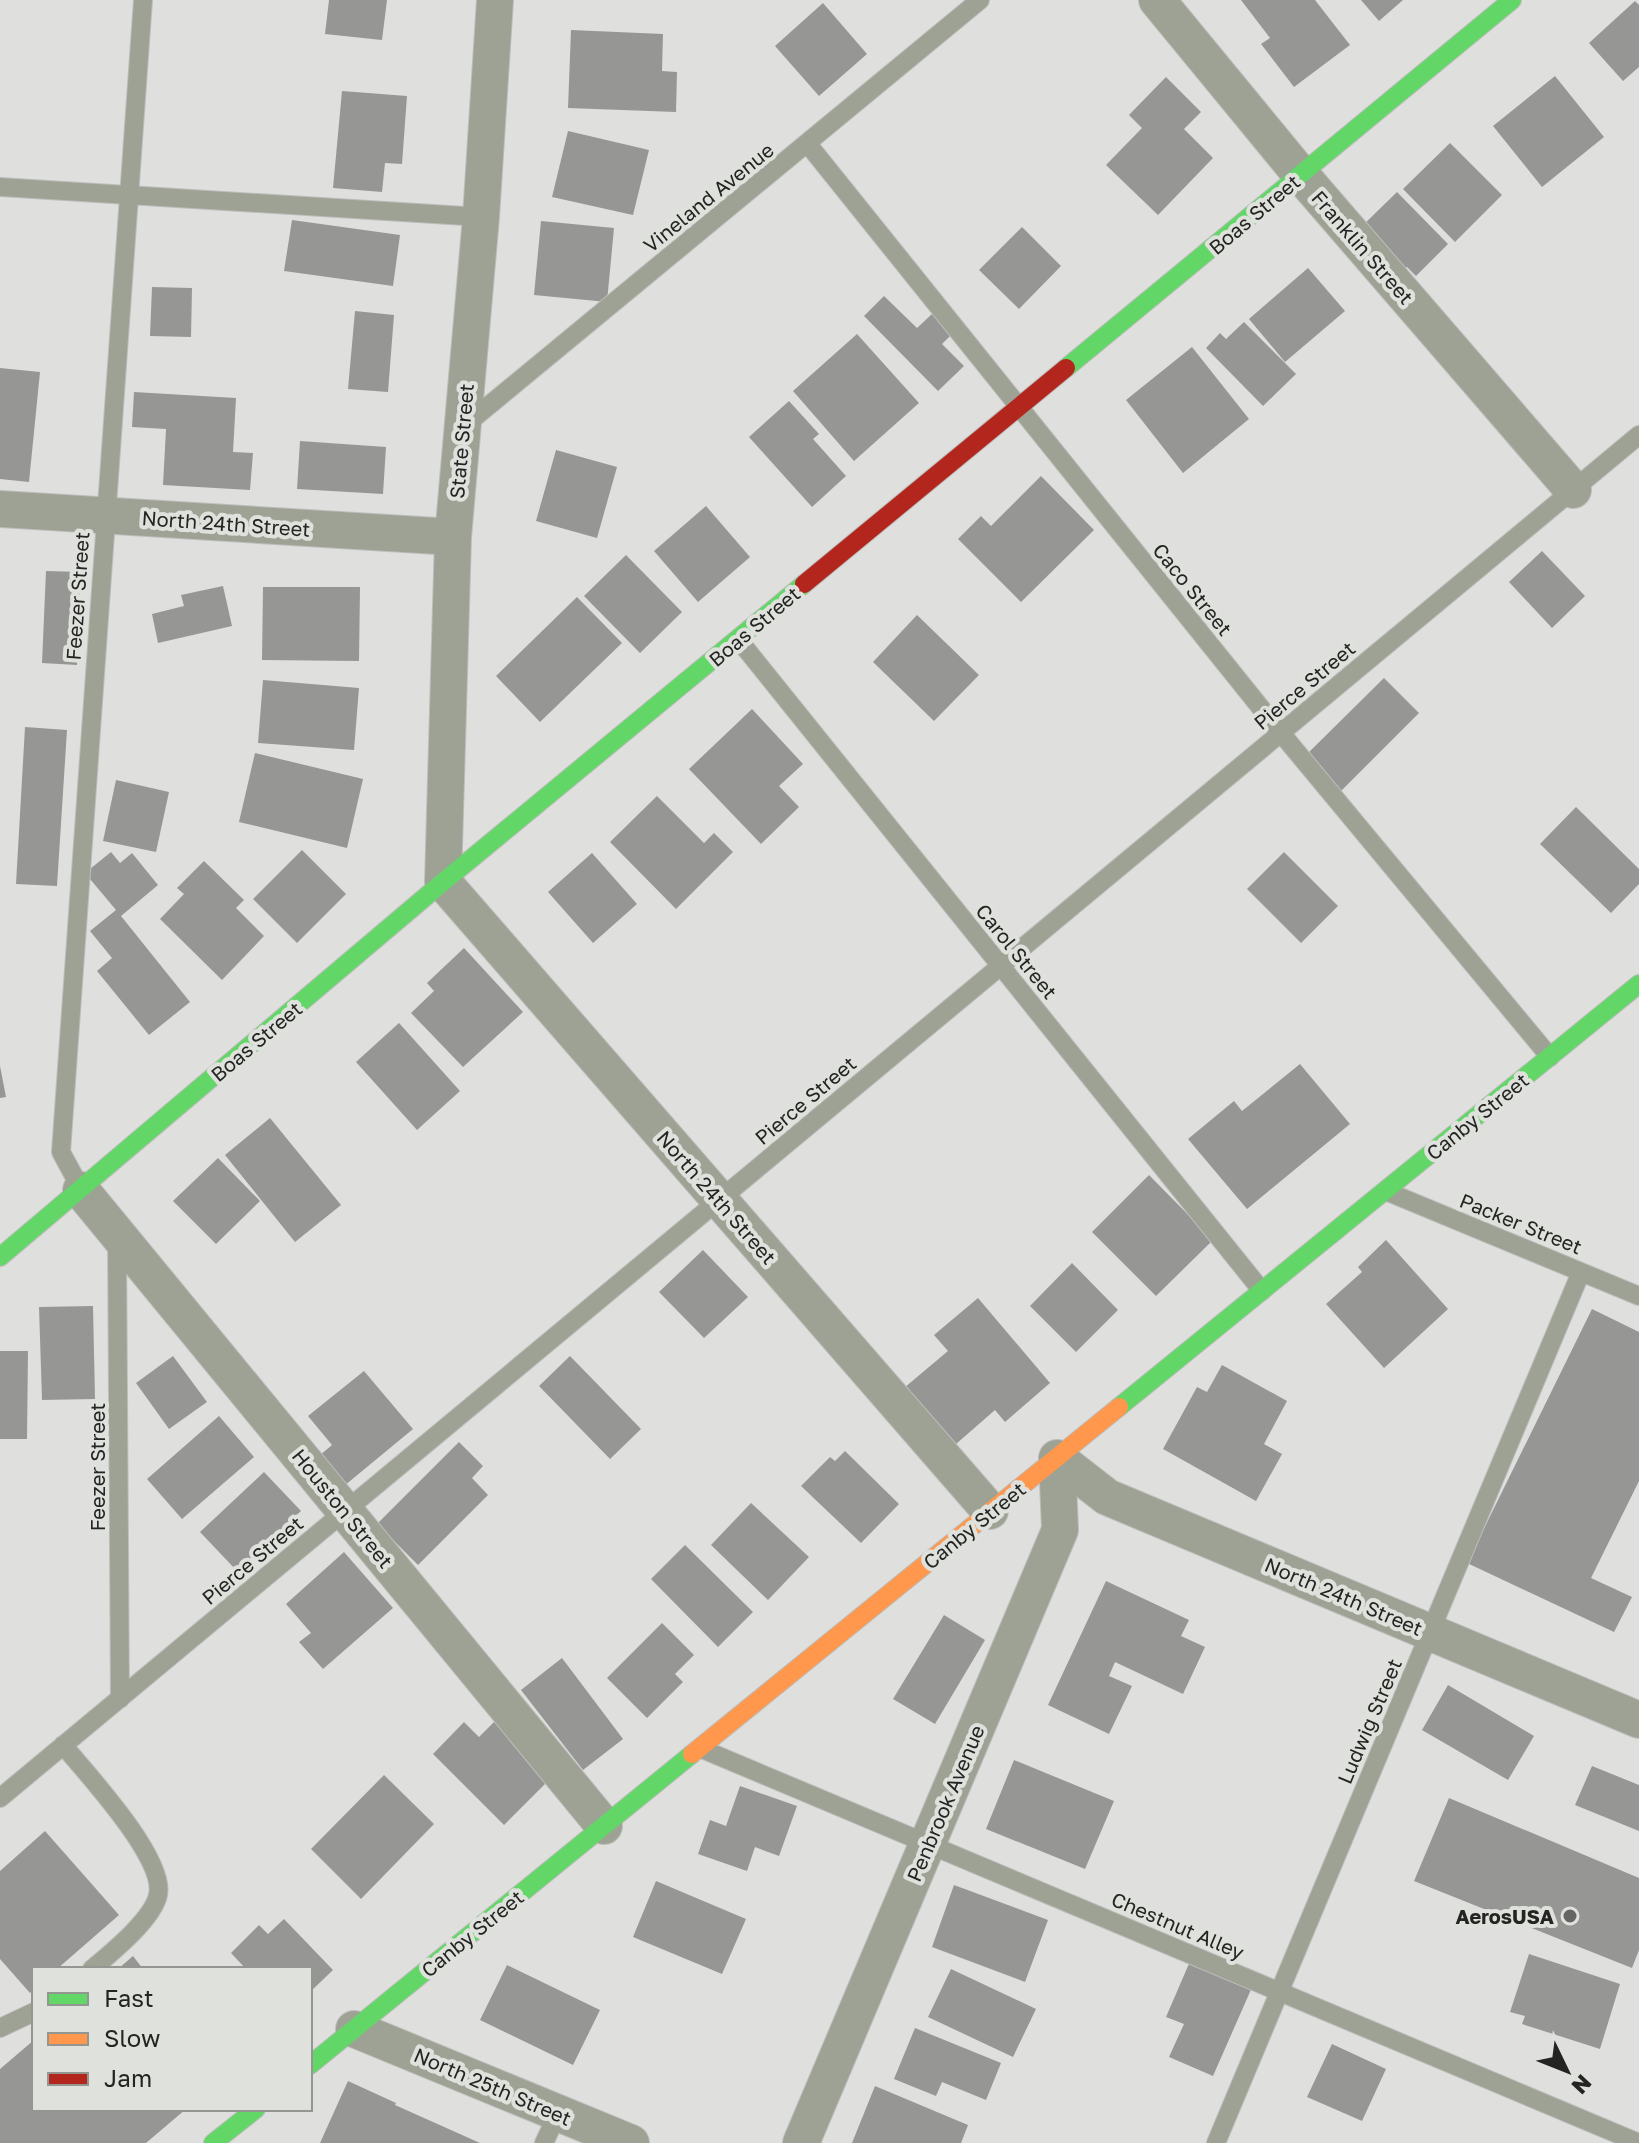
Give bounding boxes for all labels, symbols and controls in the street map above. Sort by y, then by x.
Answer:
street label: Vineland Avenue [638,137,778,257]
street label: Boas Street [1204,169,1304,259]
street label: Franklin Street [1307,185,1419,309]
street label: State Street [444,383,478,499]
street label: North 24th Street [141,505,311,541]
street label: Feezer Street [61,531,93,661]
street label: Caco Street [1148,538,1238,640]
street label: Boas Street [704,581,804,671]
street label: Pierce Street [1249,636,1359,734]
street label: Carol Street [971,899,1063,1003]
street label: Boas Street [206,996,306,1086]
street label: Pierce Street [750,1051,860,1149]
street label: Canby Street [1421,1067,1533,1165]
street label: North 24th Street [653,1125,781,1269]
street label: Packer Street [1456,1188,1586,1258]
street label: Feezer Street [85,1403,109,1531]
street label: Houston Street [288,1444,398,1572]
street label: Canby Street [918,1476,1030,1574]
street label: Pierce Street [197,1511,307,1609]
street label: North 24th Street [1262,1552,1426,1640]
street label: Ludwig Street [1332,1655,1406,1787]
street label: Penbrook Avenue [901,1721,989,1885]
street label: Canby Street [416,1884,528,1982]
street label: Chestnut Alley [1108,1886,1248,1964]
place label: AerosUSA [1456,1904,1554,1928]
marker: AerosUSA [1561,1907,1579,1925]
legend [32,1967,312,2111]
text: Fast [104,1983,154,2012]
text: Slow [104,2023,160,2052]
north arrow [1527,2031,1607,2111]
street label: North 25th Street [411,2042,575,2130]
text: Jam [104,2063,152,2092]
text: N [1566,2070,1598,2100]

